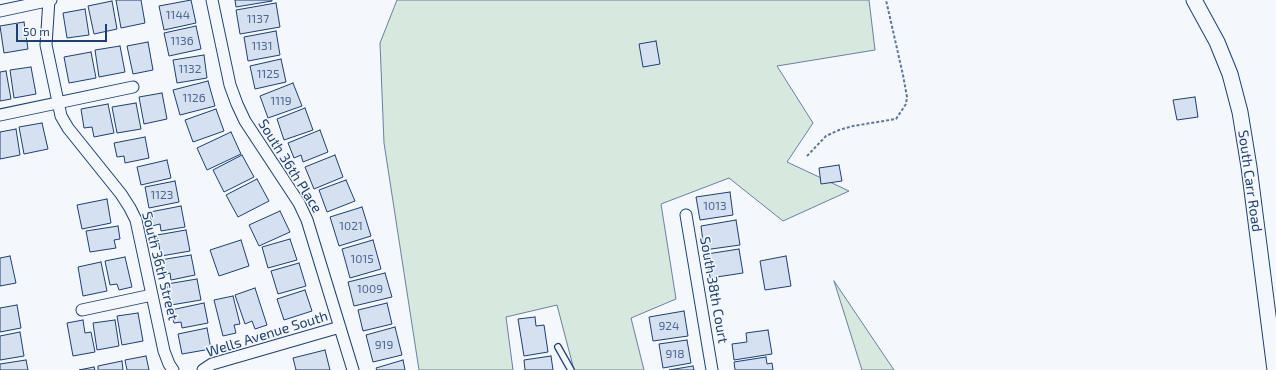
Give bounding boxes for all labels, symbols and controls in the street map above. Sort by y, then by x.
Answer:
house number: 1144 [166,8,190,22]
house number: 1137 [247,12,269,26]
scale bar [18,16,109,42]
text: 50 m [23,24,50,38]
house number: 1136 [170,34,194,48]
house number: 1131 [252,39,272,53]
house number: 1132 [179,62,201,76]
house number: 1125 [257,67,279,81]
house number: 1126 [182,91,206,105]
house number: 1119 [270,94,292,108]
street label: South 36th Place [254,116,326,216]
street label: South Carr Road [1235,129,1265,233]
house number: 1123 [151,188,173,202]
house number: 1013 [703,199,727,213]
street label: South 36th Street [138,210,182,322]
house number: 1021 [339,219,363,233]
street label: South 38th Court [696,235,732,345]
house number: 1015 [350,252,374,266]
house number: 1009 [357,282,383,296]
street label: Wells Avenue South [204,307,330,361]
house number: 924 [659,319,679,333]
house number: 919 [375,338,393,352]
house number: 918 [666,347,684,361]

